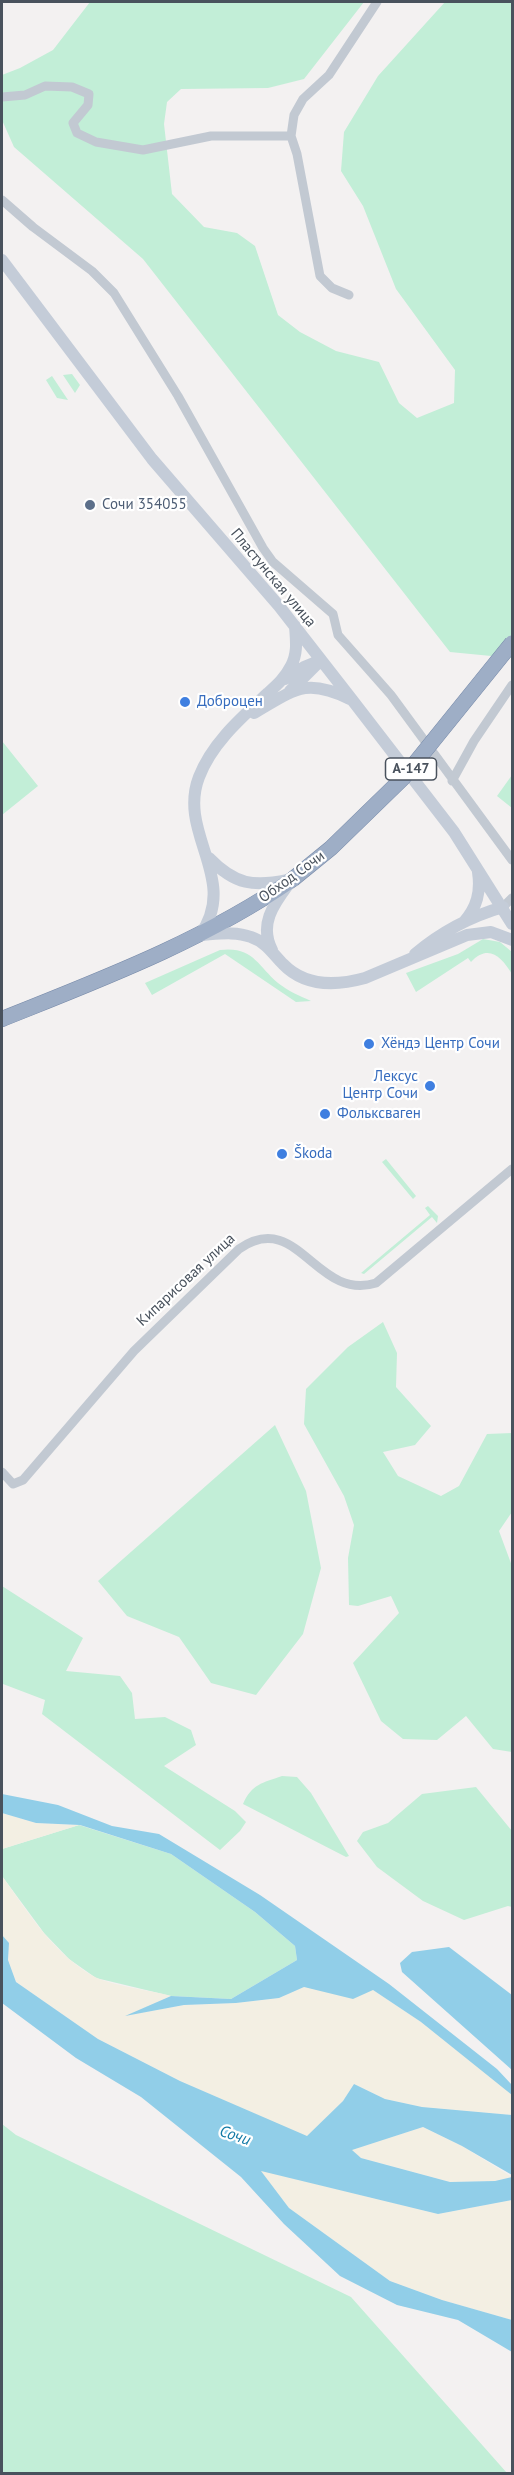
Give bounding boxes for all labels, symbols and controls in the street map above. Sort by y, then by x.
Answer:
place label: Сочи 354055 [102,496,187,514]
marker: Сочи 354055 [83,498,97,512]
street label: Пластунская улица [227,525,319,631]
place label: Доброцен [197,693,263,711]
marker: Доброцен [178,695,192,709]
road number: А-147 [386,758,436,780]
street label: Обход Сочи [256,847,328,907]
place label: Хёндэ Центр Сочи [381,1035,500,1053]
marker: Хёндэ Центр Сочи [362,1037,376,1051]
place label: Лексус Центр Сочи [343,1068,418,1103]
marker: Лексус Центр Сочи [423,1079,437,1093]
place label: Фольксваген [337,1105,421,1123]
marker: Фольксваген [318,1107,332,1121]
place label: Škoda [294,1145,333,1163]
marker: Škoda [275,1147,289,1161]
street label: Кипарисовая улица [133,1230,239,1330]
water label: Сочи [217,2122,253,2150]

